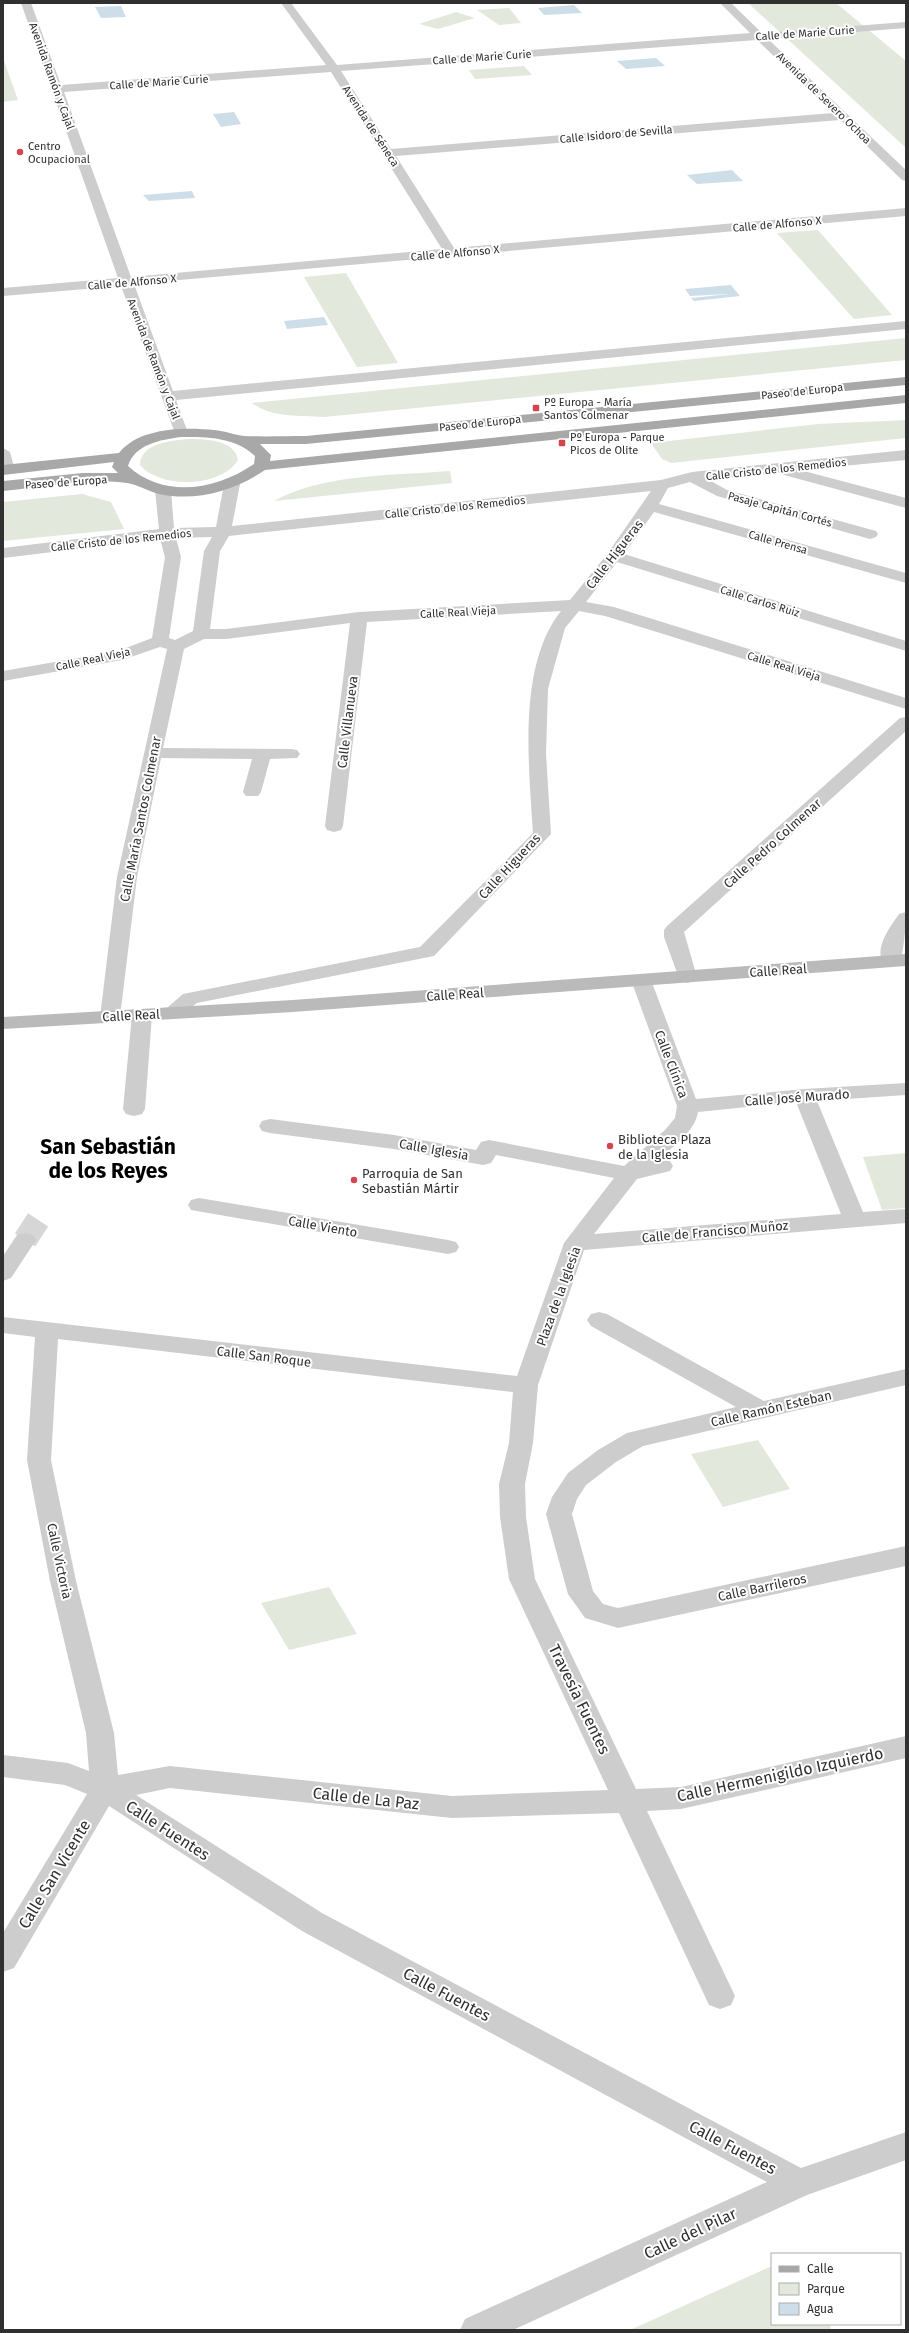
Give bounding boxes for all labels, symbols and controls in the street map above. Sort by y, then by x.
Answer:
street label: Avenida Ramón y Cajal [26,21,77,131]
street label: Calle de Marie Curie [755,24,855,43]
street label: Calle de Marie Curie [432,48,532,67]
street label: Avenida de Severo Ochoa [774,50,874,147]
street label: Calle de Marie Curie [109,73,209,92]
street label: Avenida de Séneca [340,83,402,169]
street label: Calle Isidoro de Sevilla [559,123,673,146]
place label: Centro Ocupacional [28,140,90,166]
marker: Centro Ocupacional [15,147,25,157]
street label: Calle de Alfonso X [732,214,822,235]
street label: Calle de Alfonso X [410,243,500,264]
street label: Calle de Alfonso X [87,272,177,293]
street label: Avenida de Ramón y Cajal [124,297,183,421]
street label: Paseo de Europa [760,381,844,402]
place label: Pº Europa - María Santos Colmenar [544,396,632,422]
marker: Pº Europa - María Santos Colmenar [531,403,541,413]
street label: Paseo de Europa [438,413,522,434]
place label: Pº Europa - Parque Picos de Olite [570,431,665,457]
marker: Pº Europa - Parque Picos de Olite [557,438,567,448]
street label: Calle Cristo de los Remedios [705,456,847,483]
street label: Paseo de Europa [24,473,108,492]
street label: Pasaje Capitán Cortés [727,489,833,530]
street label: Calle Cristo de los Remedios [384,494,526,521]
street label: Calle Higueras [583,517,646,592]
street label: Calle Cristo de los Remedios [50,527,192,554]
street label: Calle Prensa [747,528,809,557]
street label: Calle Carlos Ruiz [719,583,801,620]
street label: Calle Real Vieja [420,604,496,621]
street label: Calle Real Vieja [55,645,132,674]
street label: Calle Real Vieja [746,649,822,684]
street label: Calle Villanueva [334,675,361,769]
street label: Calle María Santos Colmenar [117,735,164,903]
street label: Calle Pedro Colmenar [720,796,824,891]
street label: Calle Higueras [475,831,543,902]
street label: Calle Real [749,961,807,980]
street label: Calle Real [426,985,484,1004]
street label: Calle Real [102,1006,160,1024]
street label: Calle Clínica [652,1028,691,1100]
street label: Calle José Murado [744,1086,850,1109]
place label: Biblioteca Plaza de la Iglesia [618,1132,711,1162]
district label: San Sebastián de los Reyes [40,1134,176,1184]
street label: Calle Iglesia [398,1136,470,1163]
marker: Biblioteca Plaza de la Iglesia [605,1141,615,1151]
place label: Parroquia de San Sebastián Mártir [362,1166,463,1196]
marker: Parroquia de San Sebastián Mártir [349,1175,359,1185]
street label: Calle Viento [287,1213,359,1240]
street label: Calle de Francisco Muñoz [641,1218,789,1245]
street label: Plaza de la Iglesia [533,1244,583,1348]
street label: Calle San Roque [216,1343,312,1370]
street label: Calle Ramón Esteban [709,1387,833,1430]
street label: Calle Victoria [44,1522,75,1600]
street label: Calle Barrileros [717,1571,808,1604]
street label: Travesía Fuentes [545,1641,614,1757]
street label: Calle Hermenigildo Izquierdo [675,1743,885,1806]
street label: Calle de La Paz [312,1783,420,1814]
street label: Calle Fuentes [122,1796,213,1865]
street label: Calle San Vicente [14,1816,94,1932]
street label: Calle Fuentes [400,1964,494,2025]
street label: Calle Fuentes [686,2117,780,2178]
street label: Calle del Pilar [641,2203,740,2263]
legend [771,2253,901,2325]
text: Calle [807,2262,834,2276]
text: Parque [807,2282,845,2296]
text: Agua [807,2302,834,2316]

